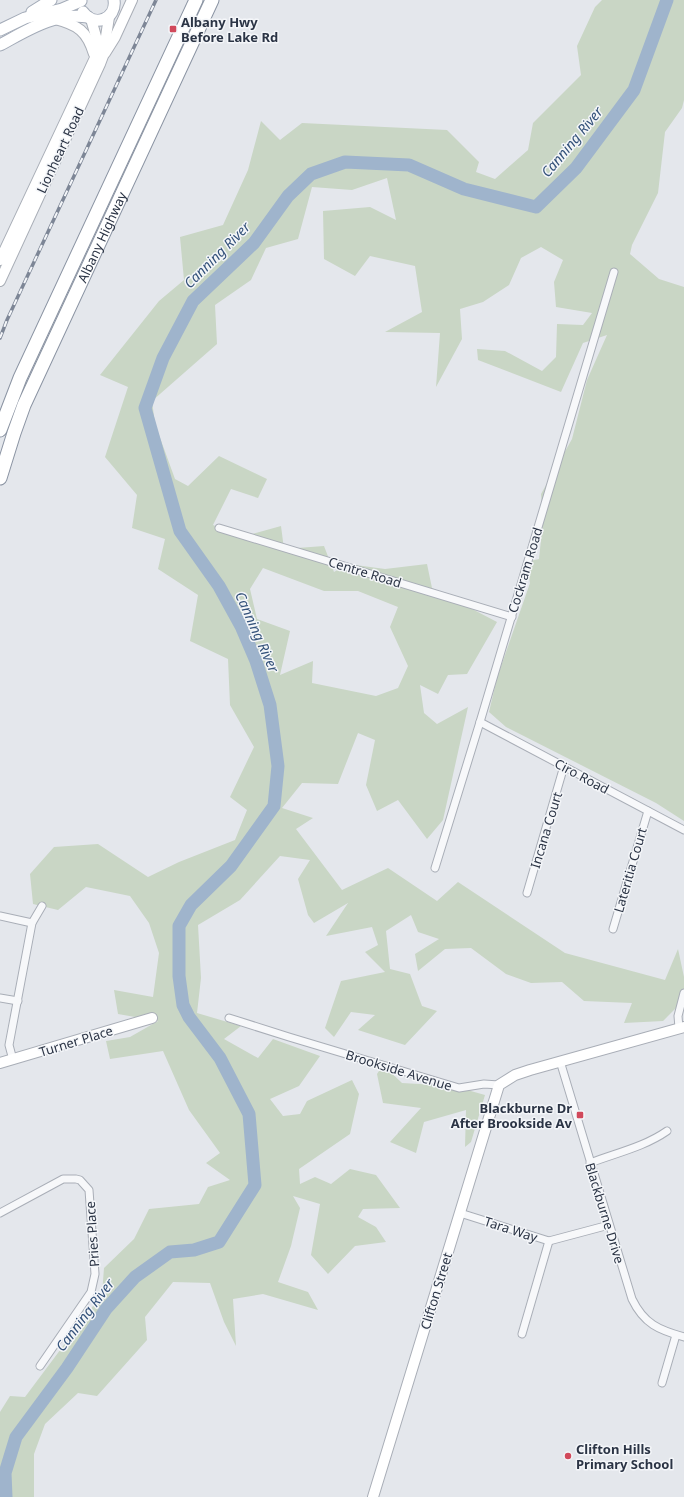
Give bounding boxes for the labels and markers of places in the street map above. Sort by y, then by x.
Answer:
place label: Albany Hwy Before Lake Rd [181,13,278,46]
marker: Albany Hwy Before Lake Rd [168,24,178,34]
place label: Blackburne Dr After Brookside Av [451,1099,573,1132]
marker: Blackburne Dr After Brookside Av [575,1110,585,1120]
place label: Clifton Hills Primary School [576,1440,673,1473]
marker: Clifton Hills Primary School [563,1451,573,1461]

